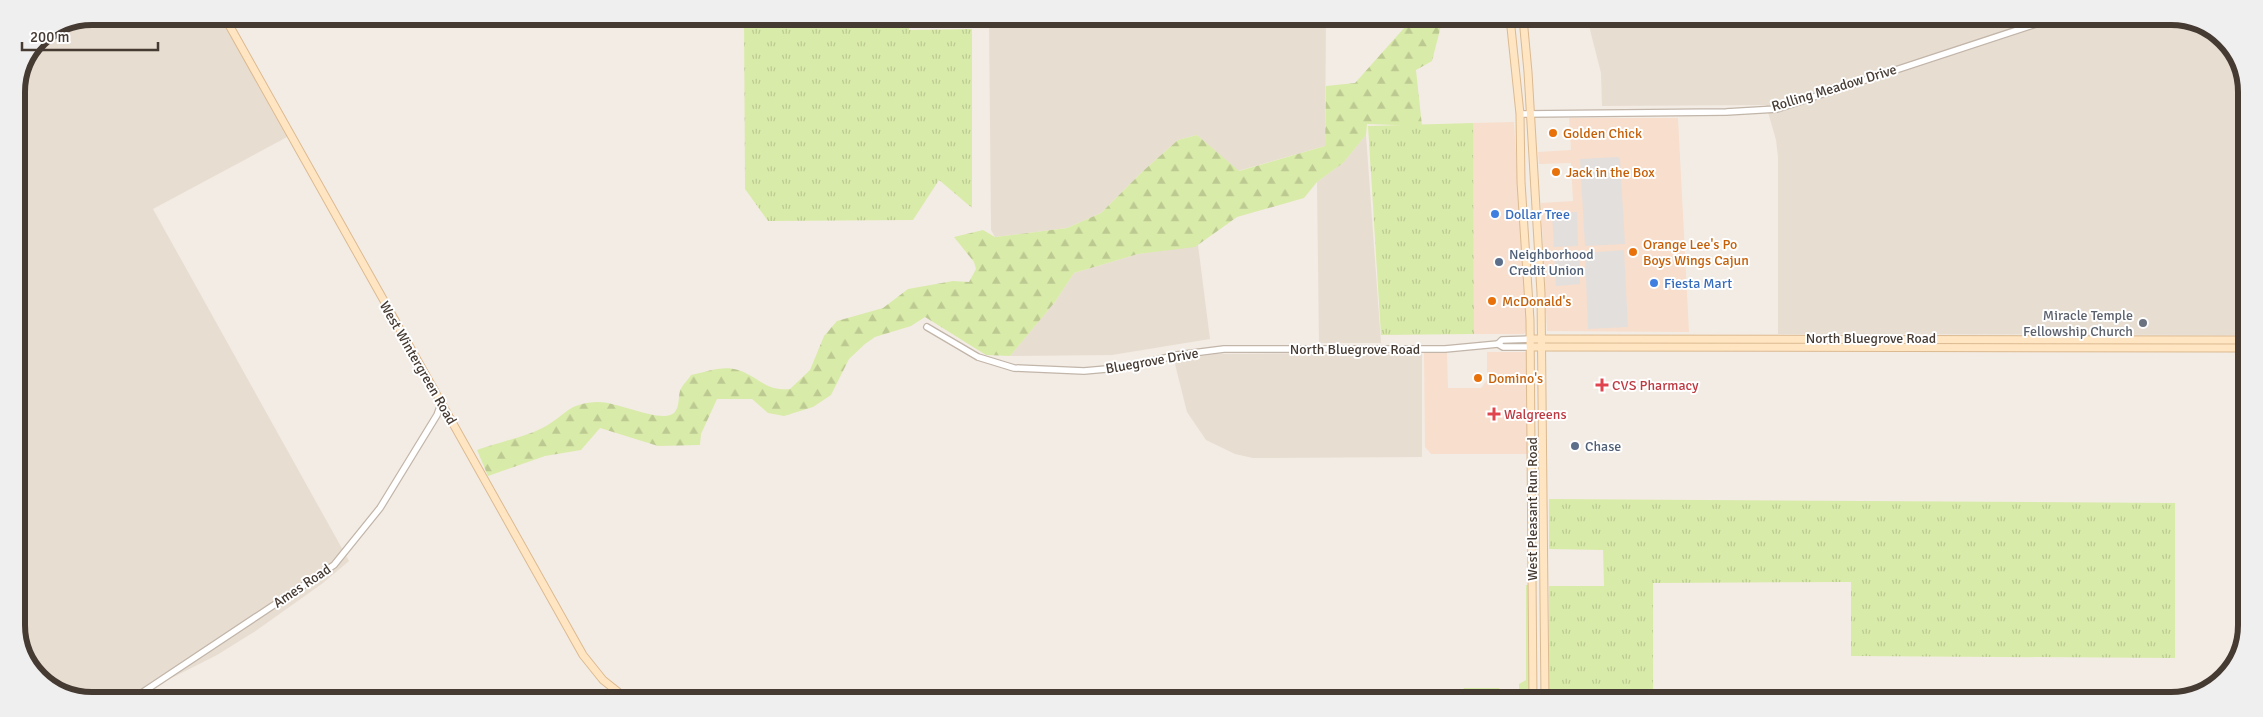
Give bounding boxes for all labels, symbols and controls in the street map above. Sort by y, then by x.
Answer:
scale bar [22,20,159,52]
text: 200 m [30,28,70,46]
street label: Rolling Meadow Drive [1769,61,1899,115]
place label: Golden Chick [1563,125,1642,142]
marker: Golden Chick [1547,127,1559,139]
place label: Jack in the Box [1566,164,1655,181]
marker: Jack in the Box [1550,166,1562,178]
place label: Dollar Tree [1505,206,1570,223]
marker: Dollar Tree [1489,208,1501,220]
place label: Orange Lee's Po Boys Wings Cajun [1643,236,1749,269]
place label: Neighborhood Credit Union [1509,246,1594,279]
marker: Orange Lee's Po Boys Wings Cajun [1627,246,1639,258]
marker: Neighborhood Credit Union [1493,256,1505,268]
place label: Fiesta Mart [1664,275,1732,292]
marker: Fiesta Mart [1648,277,1660,289]
place label: McDonald's [1502,293,1571,310]
marker: McDonald's [1486,295,1498,307]
street label: West Wintergreen Road [376,298,460,428]
place label: Miracle Temple Fellowship Church [2023,307,2133,340]
marker: Miracle Temple Fellowship Church [2137,317,2149,329]
street label: North Bluegrove Road [1806,330,1936,347]
street label: North Bluegrove Road [1290,341,1420,358]
street label: Bluegrove Drive [1104,344,1200,378]
place label: Domino's [1488,370,1543,387]
marker: Domino's [1472,372,1484,384]
place label: CVS Pharmacy [1612,377,1699,394]
marker: CVS Pharmacy [1596,379,1608,391]
place label: Walgreens [1504,406,1567,423]
marker: Walgreens [1488,408,1500,420]
street label: West Pleasant Run Road [1524,437,1541,581]
place label: Chase [1585,438,1621,455]
marker: Chase [1569,440,1581,452]
street label: Ames Road [270,561,334,611]

